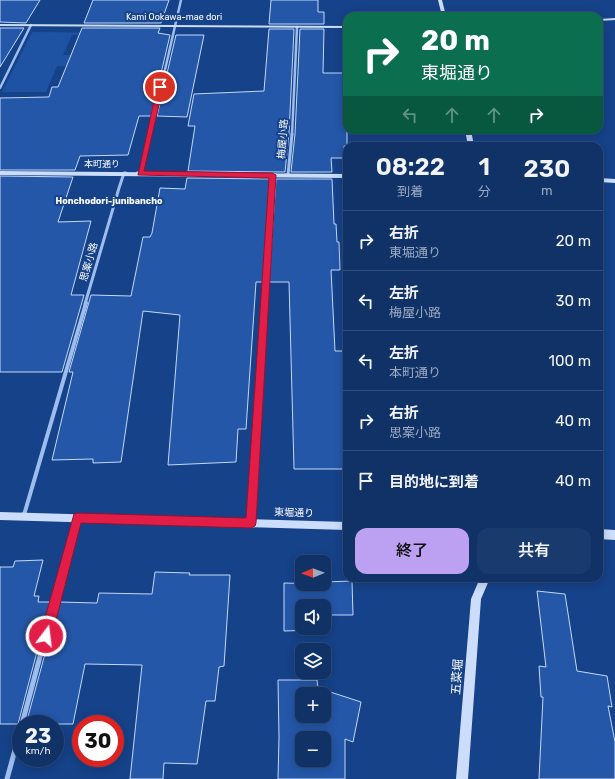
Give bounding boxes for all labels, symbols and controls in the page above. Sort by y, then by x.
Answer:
street label: Kami Ookawa-mae dori [126,12,222,22]
text: 20 m [421,24,490,57]
icon: right [355,28,407,80]
text: 東堀通り [421,62,493,84]
pin [143,70,177,104]
icon: arrive [149,76,171,98]
icon: left [399,104,421,126]
icon: ahead [441,104,463,126]
icon: ahead [483,104,505,126]
icon: right [525,104,547,126]
street label: 梅屋小路 [276,119,290,159]
text: 08:22 [376,153,445,181]
text: 1 [479,153,490,181]
text: 230 [524,155,570,183]
street label: 本町通り [84,159,120,169]
text: m [541,183,553,198]
text: 到着 [397,184,423,199]
text: 分 [478,184,491,199]
district label: Honchodori-junibancho [56,196,163,206]
text: 右折 [389,224,419,242]
icon: right [355,230,377,252]
text: 20 m [556,232,591,250]
street label: 思案小路 [78,241,100,283]
text: 東堀通り [389,245,441,260]
text: 左折 [389,284,419,302]
icon: left [355,290,377,312]
text: 30 m [555,292,591,310]
text: 梅屋小路 [389,305,441,320]
text: 左折 [389,344,419,362]
icon: left [355,350,377,372]
text: 100 m [549,352,591,370]
text: 本町通り [389,365,441,380]
text: 右折 [389,404,419,422]
icon: right [355,410,377,432]
text: 40 m [555,412,591,430]
text: 思案小路 [389,425,441,440]
icon: arrive [355,470,377,492]
text: 40 m [555,472,591,490]
text: 目的地に到着 [389,473,479,491]
street label: 東堀通り [274,506,314,520]
button: 終了 [355,528,469,574]
button: 共有 [477,528,591,574]
north arrow [295,555,331,591]
map controls [295,555,331,767]
button: sound [295,599,331,635]
position arrow [25,615,67,657]
button: layers [295,643,331,679]
street label: 五菜堀 [449,659,465,695]
button: + [295,687,331,723]
speed limit sign: 30 [72,715,124,767]
text: 23 [25,724,51,748]
button: − [295,731,331,767]
text: km/h [26,745,50,757]

